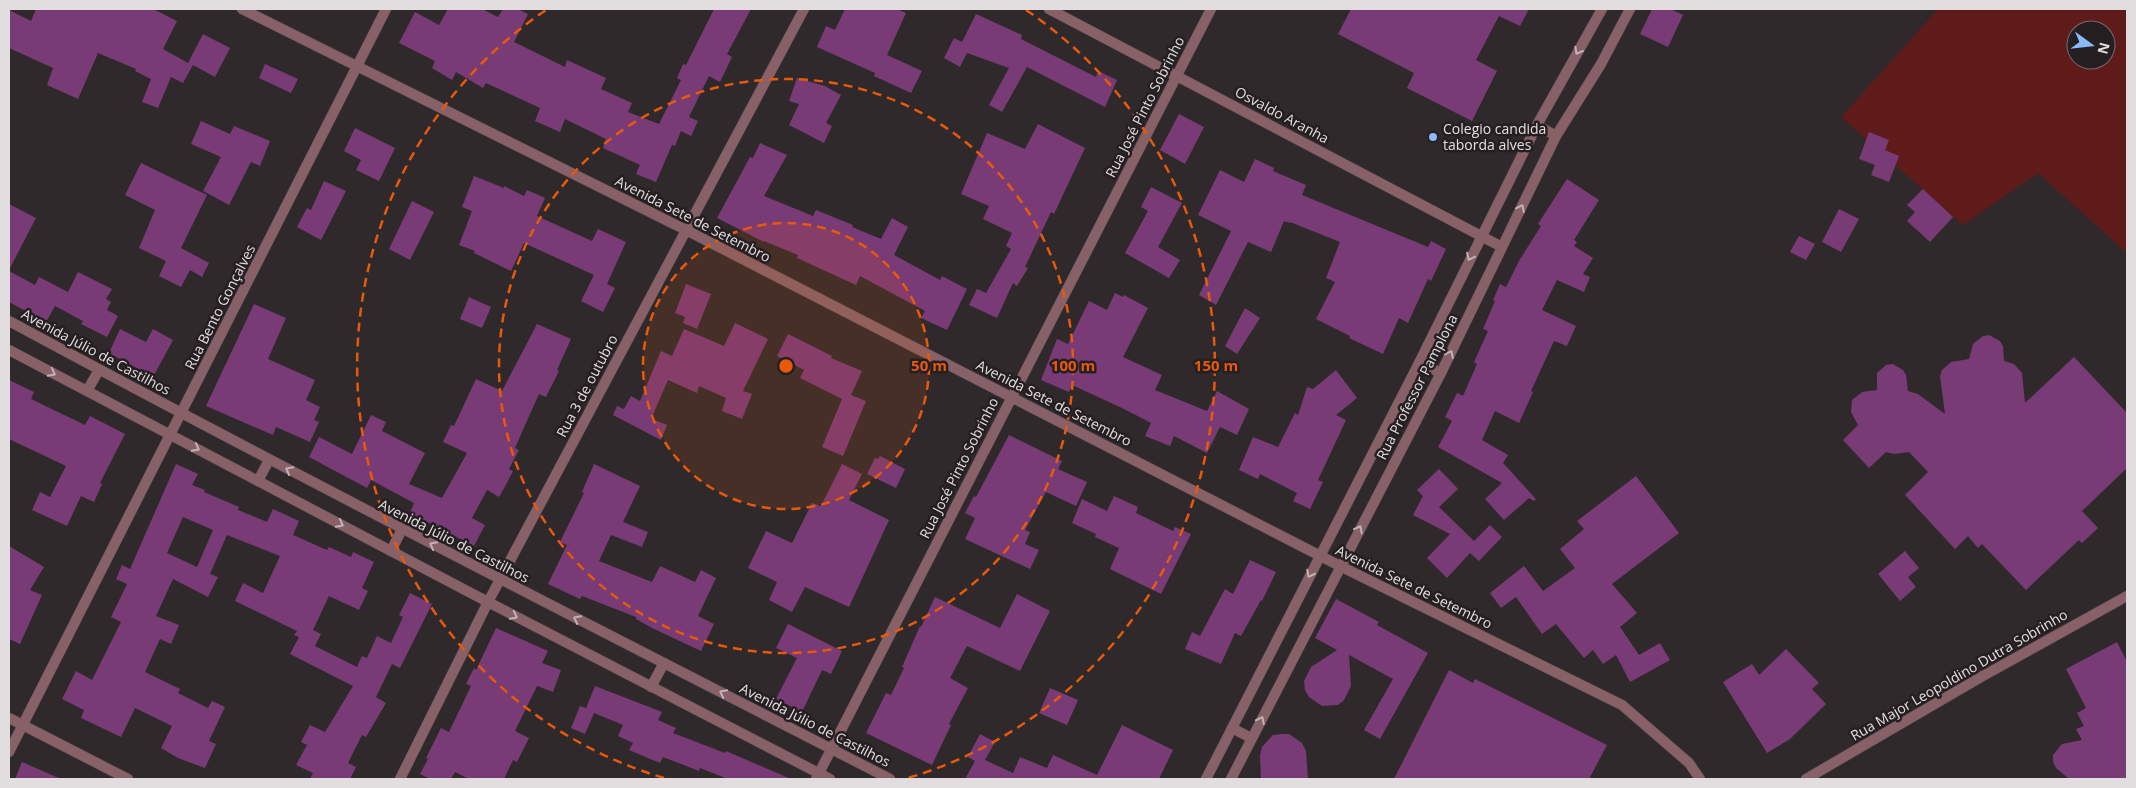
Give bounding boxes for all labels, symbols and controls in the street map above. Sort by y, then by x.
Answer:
north arrow [2066,20,2116,70]
street label: Rua José Pinto Sobrinho [1101,33,1188,181]
text: N [2093,41,2115,56]
one-way arrow [1574,46,1584,55]
street label: Osvaldo Aranha [1232,82,1333,147]
place label: Colegio candida taborda alves [1443,119,1546,154]
marker: Colegio candida taborda alves [1427,131,1439,143]
street label: Avenida Sete de Setembro [612,171,774,266]
one-way arrow [1515,204,1525,213]
street label: Rua Bento Gonçalves [180,241,259,373]
one-way arrow [1466,252,1477,261]
street label: Avenida Júlio de Castilhos [18,304,174,399]
street label: Rua Professor Pamplona [1372,311,1462,463]
street label: Rua 3 de outubro [551,331,622,440]
one-way arrow [1444,350,1454,359]
text: 50 m [911,355,947,375]
street label: Avenida Sete de Setembro [973,355,1135,450]
text: 100 m [1051,355,1095,375]
text: 150 m [1194,355,1238,375]
centre of rings [777,357,795,375]
one-way arrow [47,367,56,377]
street label: Rua José Pinto Sobrinho [915,394,1002,542]
one-way arrow [191,442,200,452]
one-way arrow [285,466,294,476]
street label: Avenida Júlio de Castilhos [376,494,533,587]
one-way arrow [334,518,343,528]
one-way arrow [1353,525,1363,534]
street label: Avenida Sete de Setembro [1333,540,1496,633]
one-way arrow [429,541,438,551]
one-way arrow [1306,569,1316,578]
street label: Rua Major Leopoldino Dutra Sobrinho [1847,604,2071,745]
one-way arrow [509,610,518,620]
one-way arrow [574,615,583,625]
street label: Avenida Júlio de Castilhos [737,678,894,771]
one-way arrow [719,689,728,699]
one-way arrow [1255,716,1265,725]

